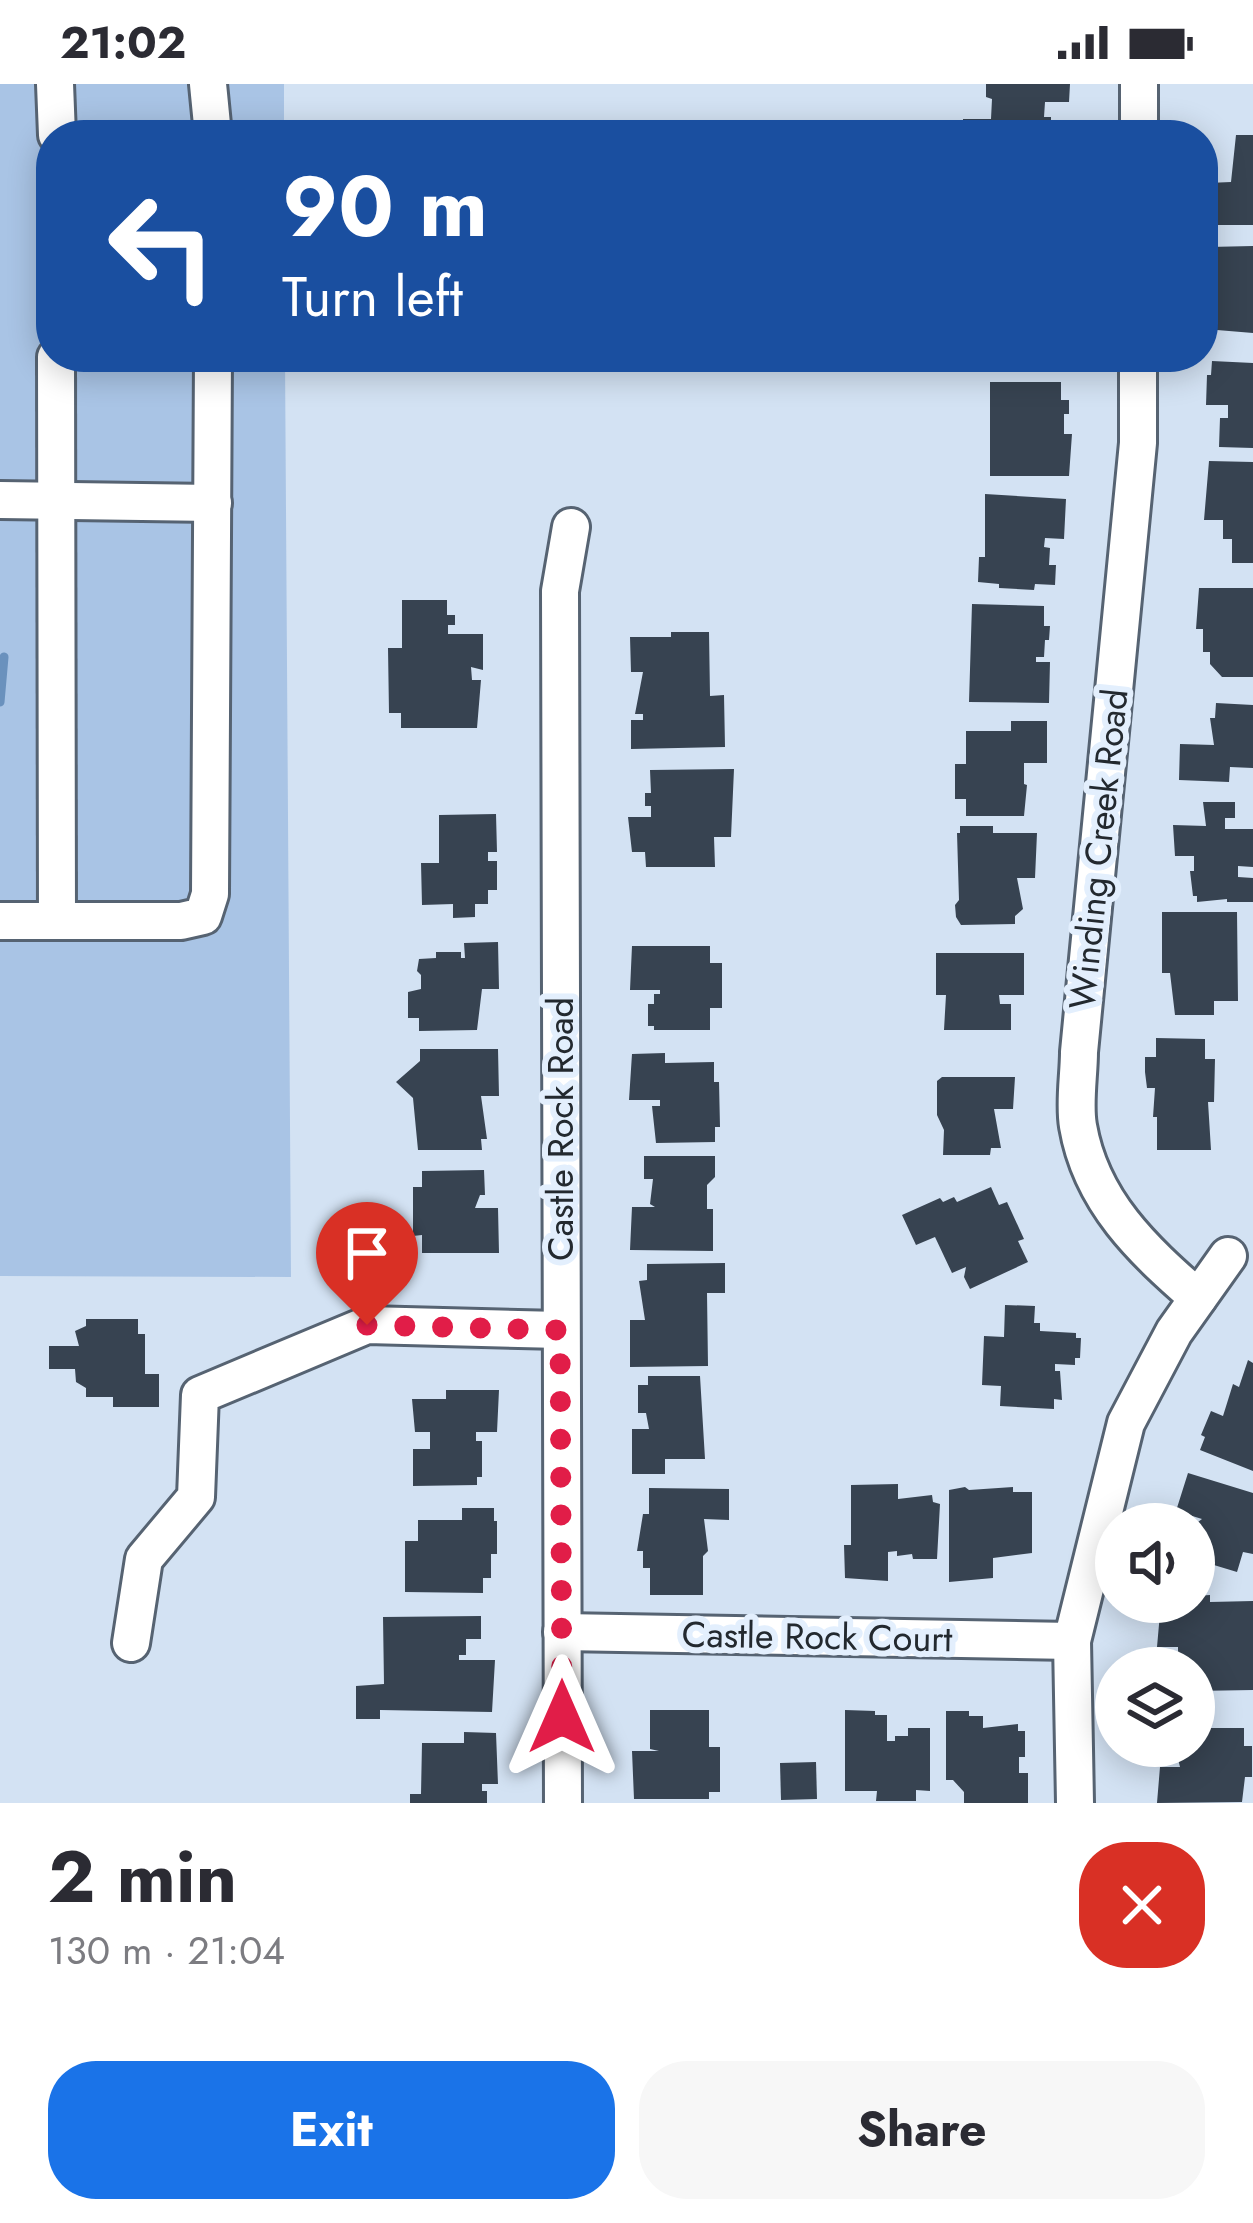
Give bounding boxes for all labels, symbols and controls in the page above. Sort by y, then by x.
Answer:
text: 21:02 [60,10,186,75]
text: 90 m [282,146,488,268]
icon: left [84,168,240,324]
text: Turn left [282,258,463,336]
street label: Winding Creek Road [1055,686,1141,1012]
street label: Castle Rock Road [534,997,586,1261]
pin [316,1202,418,1325]
icon: arrive [334,1220,400,1286]
map controls [1095,1503,1215,1767]
button: sound [1095,1503,1215,1623]
street label: Castle Rock Court [681,1608,953,1664]
button: layers [1095,1647,1215,1767]
position arrow [499,1654,625,1780]
text: 2 min [48,1825,237,1929]
button: close [1079,1842,1205,1968]
text: 130 m · 21:04 [48,1922,285,1979]
button: Exit [48,2061,615,2199]
button: Share [639,2061,1205,2199]

